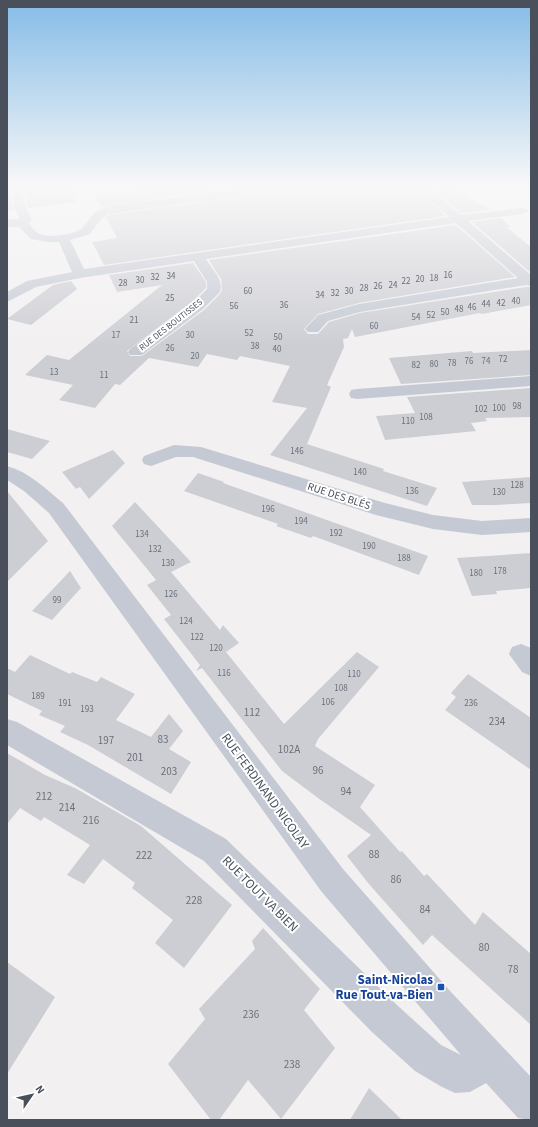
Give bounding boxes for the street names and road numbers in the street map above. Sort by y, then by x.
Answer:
street label: RUE DES BOUTISSES [136,296,206,354]
street label: RUE DES BLÉS [306,479,373,513]
street label: RUE FERDINAND NICOLAY [217,730,314,853]
street label: RUE TOUT VA BIEN [218,852,302,936]

